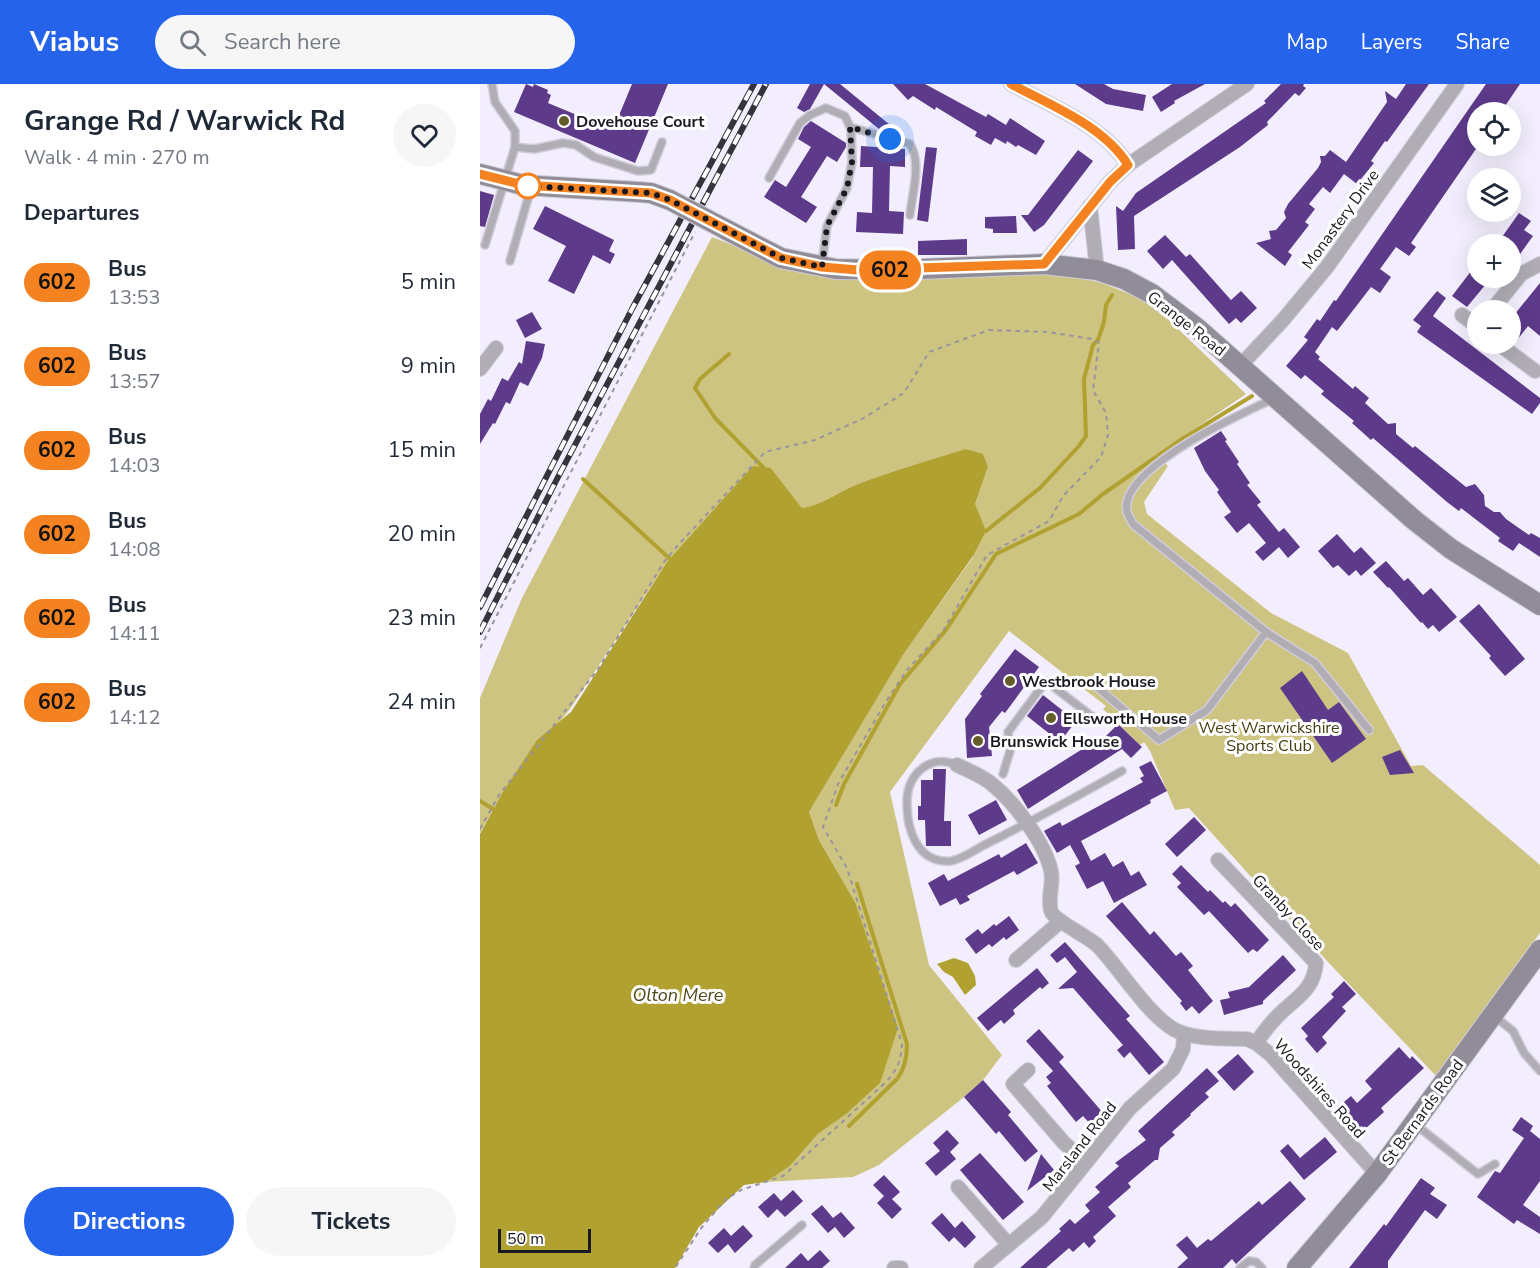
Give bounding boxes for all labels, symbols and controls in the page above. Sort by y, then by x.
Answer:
search box [155,15,575,69]
text: Viabus [30,23,119,61]
icon: search [176,26,209,59]
text: Search here [224,27,341,57]
text: Map [1286,28,1328,56]
text: Layers [1361,28,1422,56]
text: Share [1455,28,1510,56]
text: Grange Rd / Warwick Rd [24,102,345,140]
map controls [1467,102,1521,354]
button: locate [1467,102,1521,156]
button: heart [393,104,456,167]
place label: Dovehouse Court [576,111,705,133]
marker: Dovehouse Court [557,114,571,128]
your location [875,124,905,154]
text: Walk · 4 min · 270 m [24,144,210,171]
street label: Monastery Drive [1297,165,1384,274]
button: layers [1467,168,1521,222]
unlabelled marker [515,173,541,199]
text: Departures [24,198,139,228]
button: + [1467,234,1521,288]
line badge: 602 [856,250,924,290]
text: Bus [108,254,147,284]
text: 602 [871,256,909,284]
text: 5 min [401,267,456,297]
text: 602 [38,268,76,296]
text: 13:53 [108,284,161,311]
street label: Grange Road [1143,286,1230,361]
button: − [1467,300,1521,354]
text: Bus [108,338,147,368]
text: 9 min [401,351,456,381]
text: 602 [38,352,76,380]
text: 13:57 [108,368,161,395]
text: Bus [108,422,147,452]
text: 15 min [388,435,456,465]
text: 602 [38,436,76,464]
text: 14:03 [108,452,161,479]
text: Bus [108,506,147,536]
text: 20 min [388,519,456,549]
text: 602 [38,520,76,548]
text: 14:08 [108,536,161,563]
text: Bus [108,590,147,620]
text: 23 min [388,603,456,633]
text: 602 [38,604,76,632]
text: 14:11 [108,620,161,647]
place label: Westbrook House [1022,671,1156,693]
text: Bus [108,674,147,704]
marker: Westbrook House [1003,674,1017,688]
text: 24 min [388,687,456,717]
text: 602 [38,688,76,716]
text: 14:12 [108,704,161,731]
place label: Ellsworth House [1063,708,1187,730]
marker: Ellsworth House [1044,711,1058,725]
park label: West Warwickshire Sports Club [1199,717,1339,757]
place label: Brunswick House [990,731,1119,753]
marker: Brunswick House [971,734,985,748]
street label: Granby Close [1247,870,1329,956]
water label: Olton Mere [633,983,724,1007]
street label: Woodshires Road [1268,1034,1370,1143]
street label: St Bernards Road [1377,1055,1469,1170]
street label: Marsland Road [1038,1097,1122,1196]
button: Directions [24,1187,234,1256]
button: Tickets [246,1187,456,1256]
scale bar [498,1226,591,1254]
text: 50 m [507,1228,544,1250]

